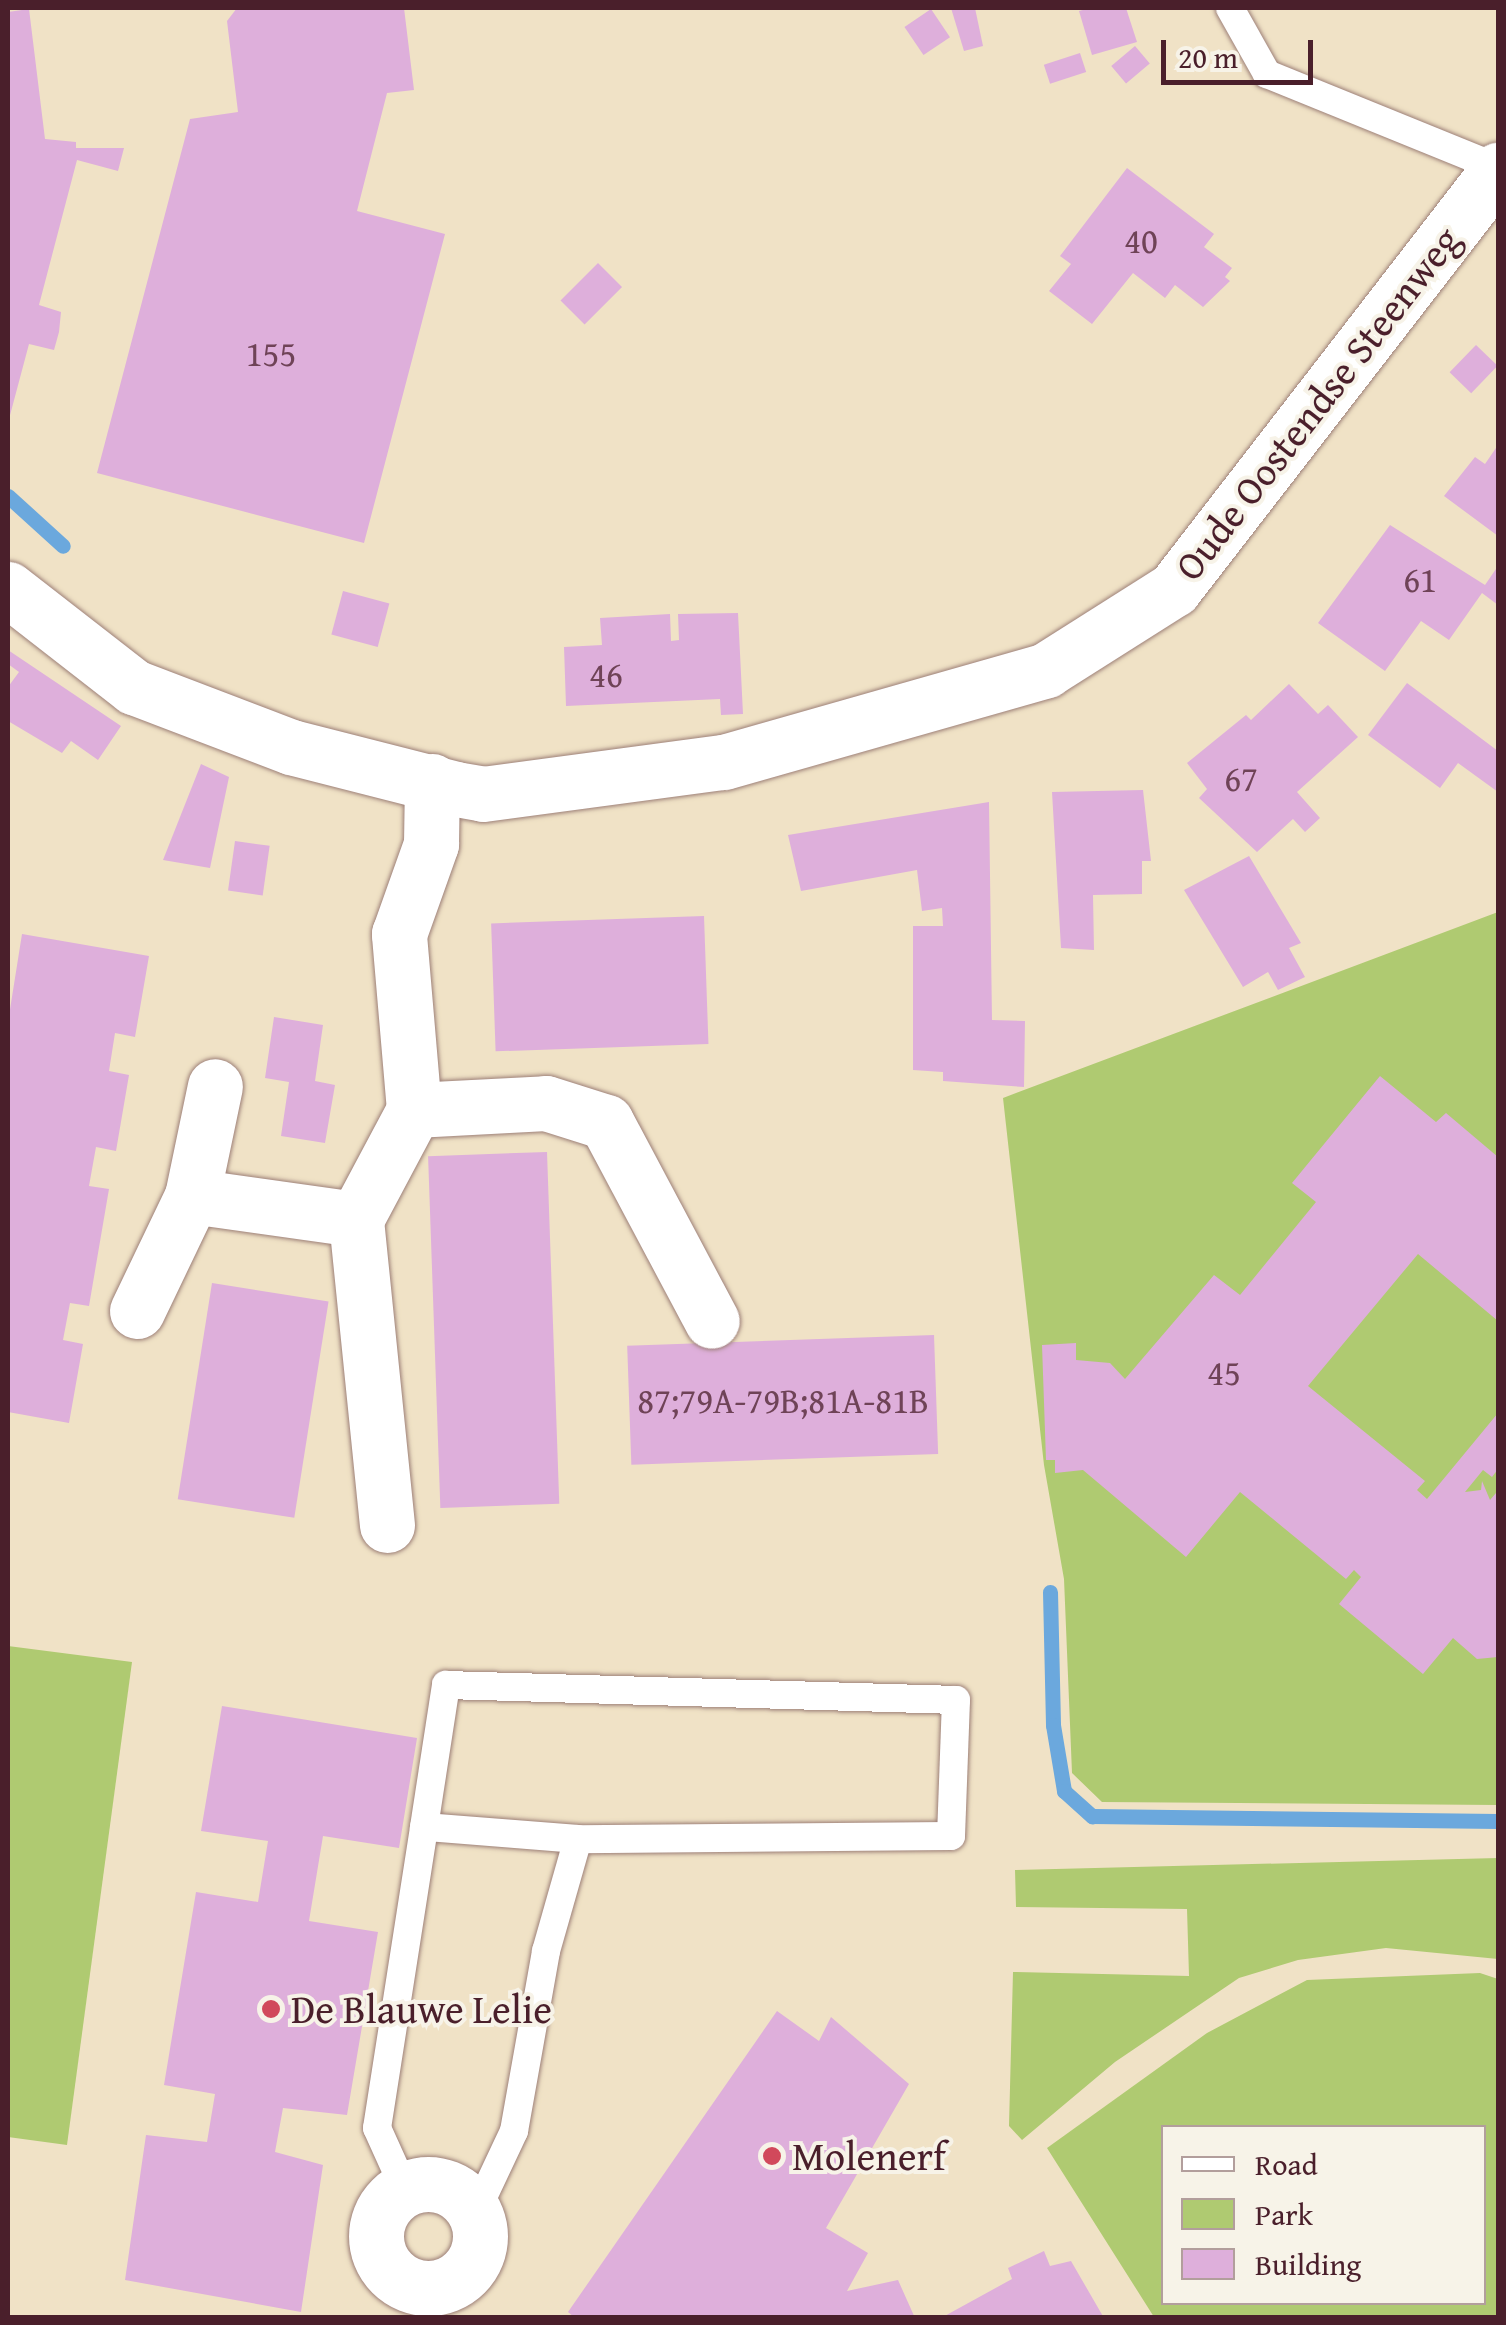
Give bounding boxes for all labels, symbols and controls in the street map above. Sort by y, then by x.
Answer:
scale bar [1166,20,1318,82]
text: 20 m [1178,35,1238,79]
street label: Oude Oostendse Steenweg [1164,217,1470,589]
house number: 40 [1124,220,1158,262]
house number: 155 [246,333,296,375]
house number: 61 [1403,559,1437,601]
house number: 46 [589,654,623,696]
house number: 67 [1224,758,1258,800]
house number: 45 [1207,1352,1241,1394]
house number: 87;79A-79B;81A-81B [637,1380,929,1422]
place label: De Blauwe Lelie [291,1985,552,2033]
marker: De Blauwe Lelie [260,1998,282,2020]
legend [1161,2125,1486,2305]
place label: Molenerf [792,2132,946,2180]
text: Road [1255,2142,1318,2186]
marker: Molenerf [761,2145,783,2167]
text: Park [1255,2192,1313,2236]
text: Building [1255,2242,1361,2286]

